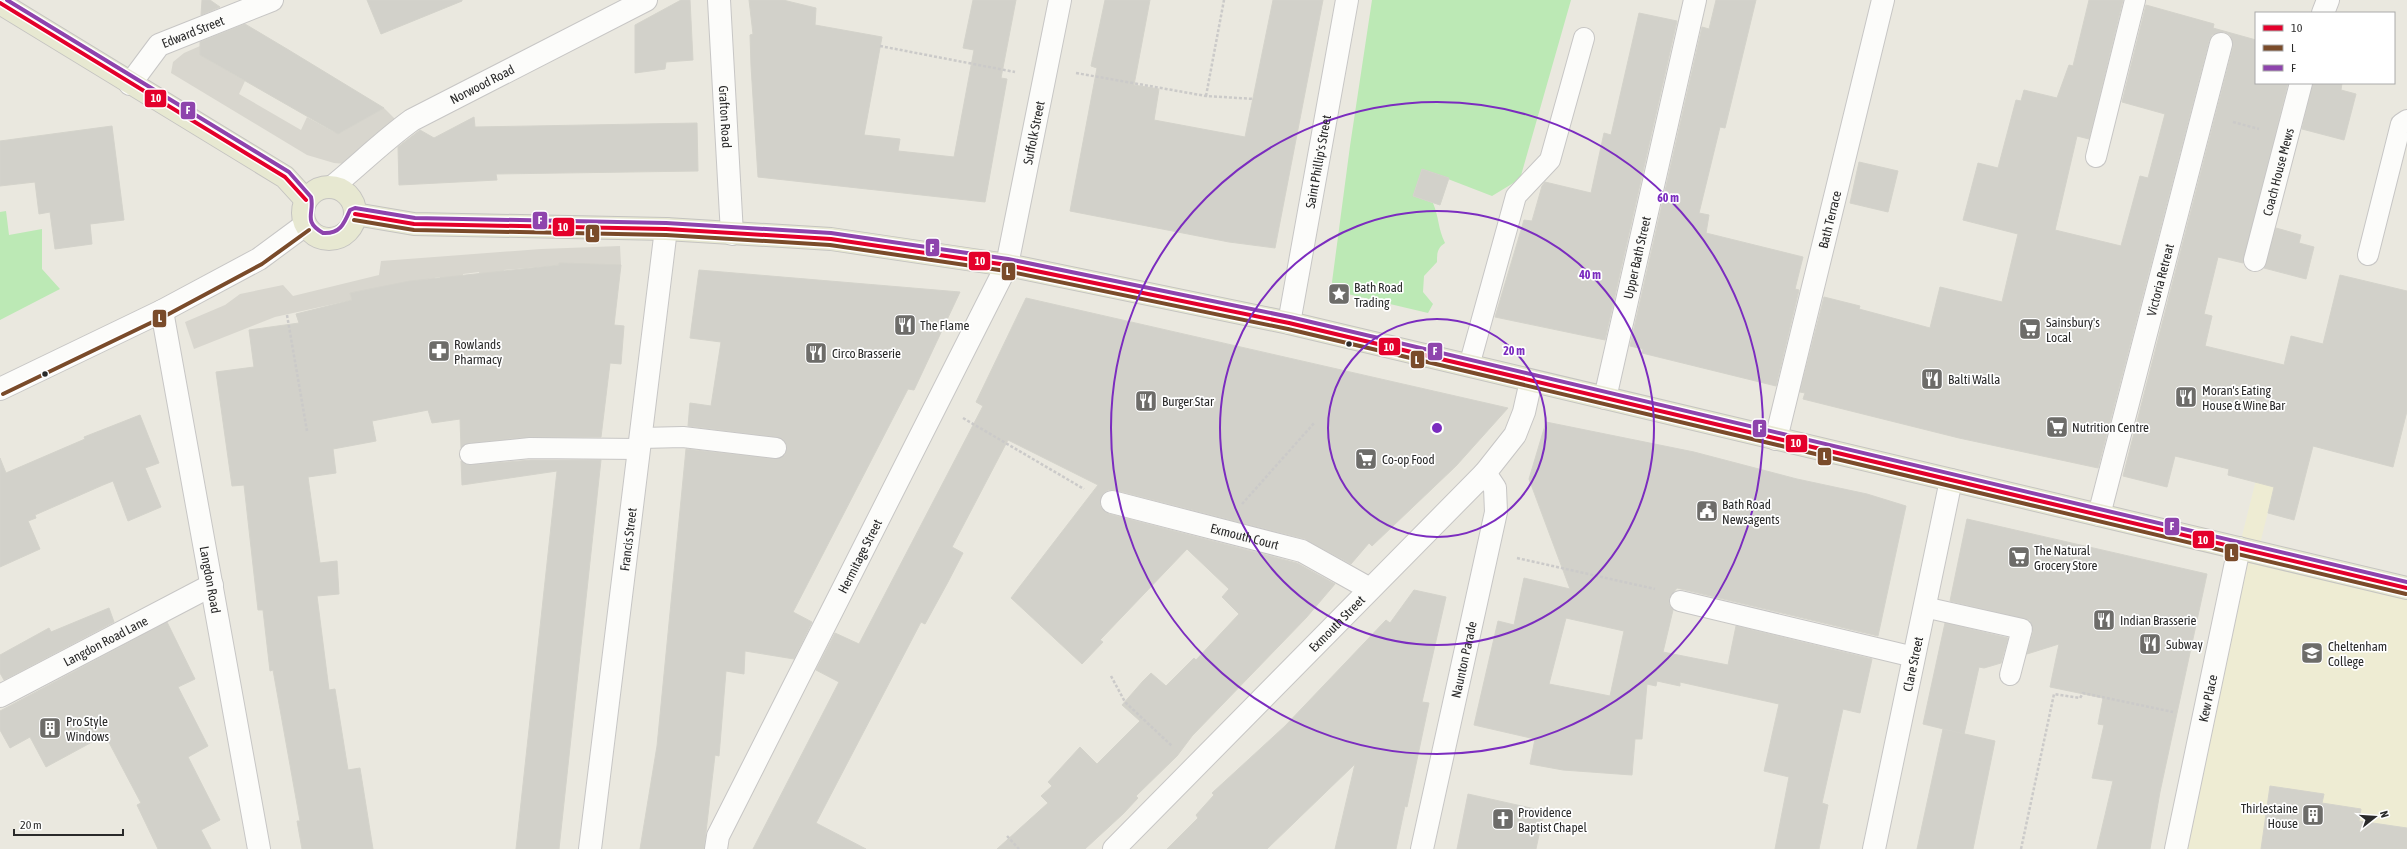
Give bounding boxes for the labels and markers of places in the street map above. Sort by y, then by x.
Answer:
place label: Bath Road Trading [1354,280,1403,310]
place icon: Bath Road Trading [1326,281,1352,307]
restaurant icon: The Flame [892,312,918,338]
place label: Sainsbury's Local [2046,315,2100,345]
supermarket icon: Sainsbury's Local [2017,316,2043,342]
place label: The Flame [920,318,970,333]
place label: Rowlands Pharmacy [454,337,503,367]
pharmacy icon: Rowlands Pharmacy [426,338,452,364]
unlabelled marker [1344,339,1354,349]
restaurant icon: Circo Brasserie [803,340,829,366]
place label: Circo Brasserie [832,346,901,361]
restaurant icon: Balti Walla [1919,366,1945,392]
unlabelled marker [40,369,50,379]
place label: Balti Walla [1948,372,2000,387]
place label: Moran's Eating House & Wine Bar [2202,383,2285,413]
restaurant icon: Moran's Eating House & Wine Bar [2173,384,2199,410]
restaurant icon: Burger Star [1133,388,1159,414]
place label: Burger Star [1162,394,1214,409]
supermarket icon: Nutrition Centre [2044,414,2070,440]
place label: Nutrition Centre [2072,420,2149,435]
centre of rings [1430,421,1444,435]
supermarket icon: Co-op Food [1353,446,1379,472]
place label: Co-op Food [1382,452,1435,467]
place label: Bath Road Newsagents [1722,497,1780,527]
public building icon: Bath Road Newsagents [1694,498,1720,524]
place label: The Natural Grocery Store [2034,543,2098,573]
supermarket icon: The Natural Grocery Store [2006,544,2032,570]
restaurant icon: Indian Brasserie [2091,607,2117,633]
place label: Indian Brasserie [2120,613,2197,628]
restaurant icon: Subway [2137,631,2163,657]
place label: Subway [2166,637,2203,652]
place label: Cheltenham College [2328,639,2387,669]
school or university icon: Cheltenham College [2299,640,2325,666]
place label: Pro Style Windows [66,714,110,744]
building icon: Pro Style Windows [37,715,63,741]
place label: Thirlestaine House [2241,801,2298,831]
building icon: Thirlestaine House [2300,802,2326,828]
place label: Providence Baptist Chapel [1518,805,1587,835]
church icon: Providence Baptist Chapel [1490,806,1516,832]

